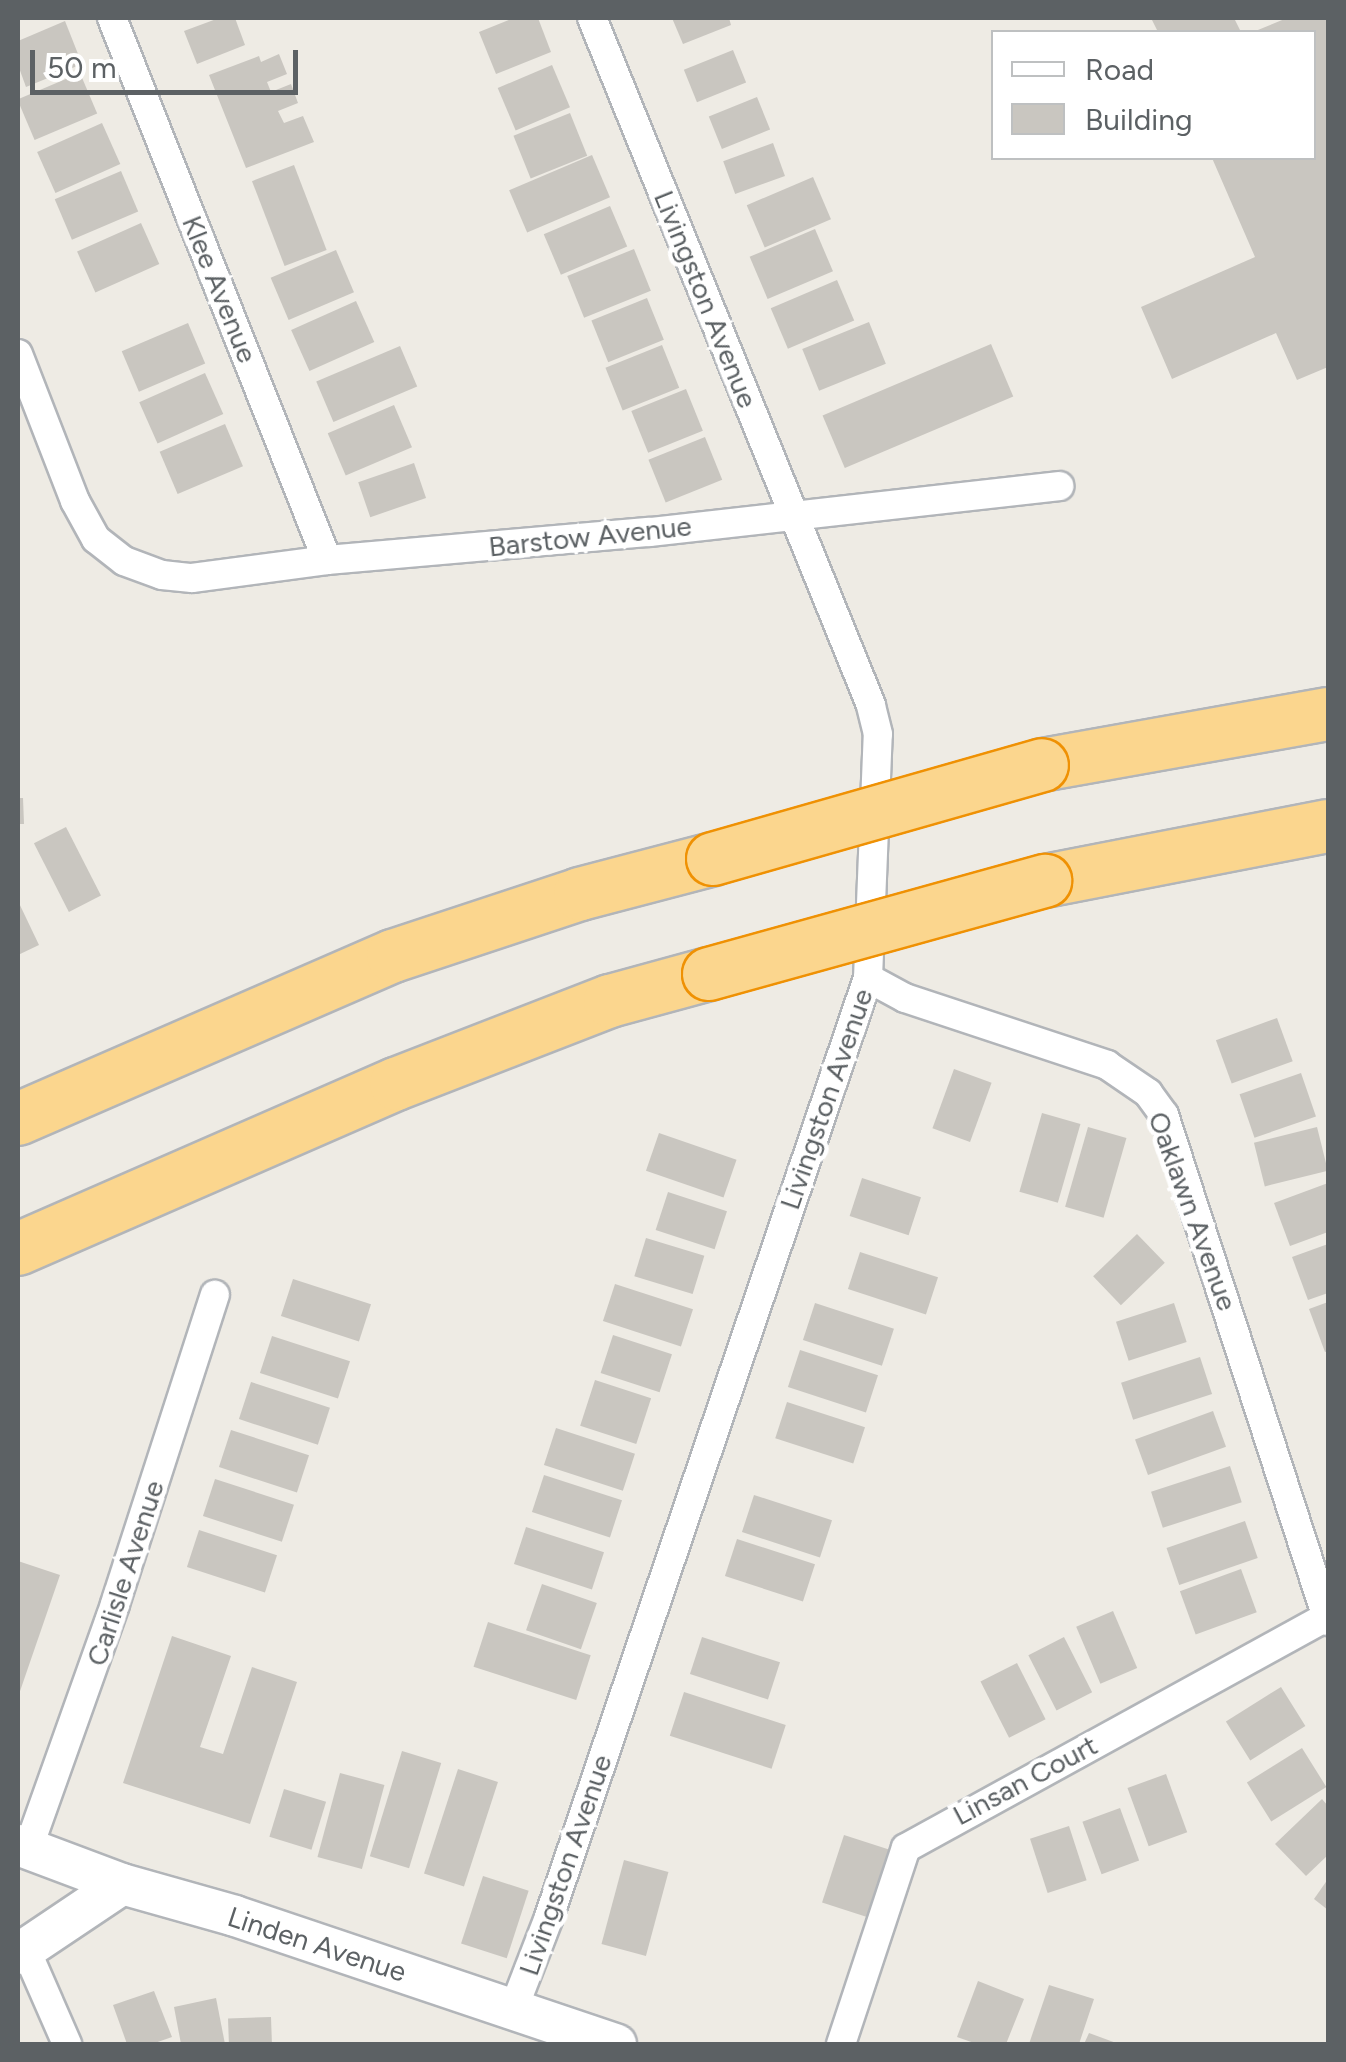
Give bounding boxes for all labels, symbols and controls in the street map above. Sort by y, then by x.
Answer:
scale bar [35,30,302,92]
legend [991,30,1316,160]
text: 50 m [47,49,116,86]
text: Road [1085,51,1154,88]
text: Building [1085,101,1193,138]
street label: Livingston Avenue [647,186,765,412]
street label: Klee Avenue [175,211,265,367]
street label: Barstow Avenue [487,509,693,563]
street label: Livingston Avenue [772,984,880,1214]
street label: Oaklawn Avenue [1141,1107,1245,1315]
street label: Carlisle Avenue [79,1476,171,1670]
street label: Linsan Court [947,1728,1103,1832]
street label: Livingston Avenue [511,1750,619,1980]
street label: Linden Avenue [224,1899,410,1989]

